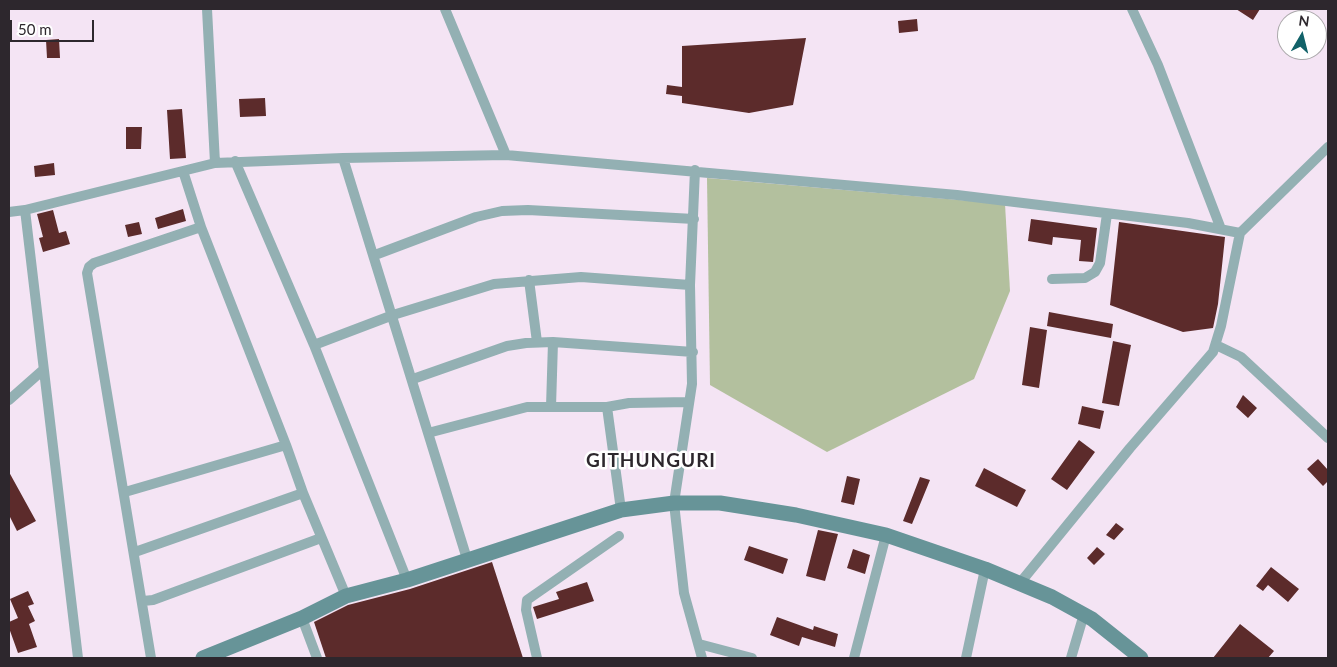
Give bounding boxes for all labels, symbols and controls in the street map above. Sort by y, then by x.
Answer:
scale bar [12,10,96,42]
north arrow [1277,10,1327,60]
text: N [1297,11,1311,30]
text: 50 m [18,20,52,38]
district label: GITHUNGURI [585,450,717,472]

